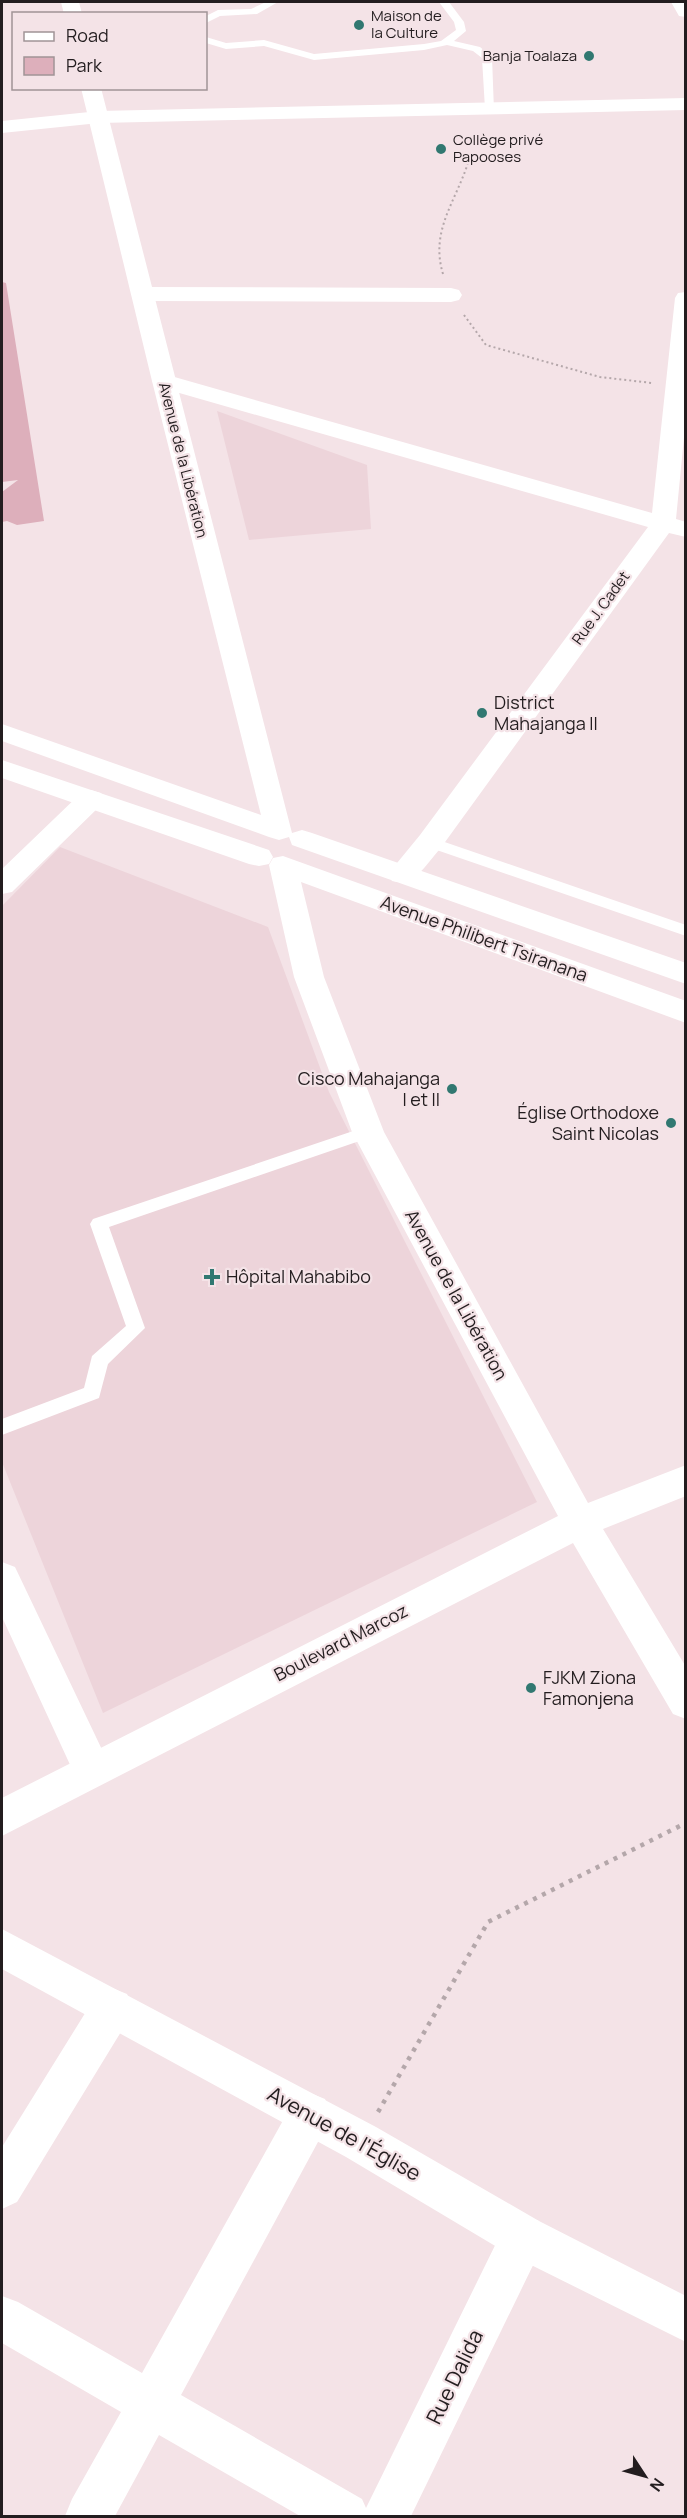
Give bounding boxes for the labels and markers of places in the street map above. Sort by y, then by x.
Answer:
place label: Maison de la Culture [371,5,442,43]
marker: Maison de la Culture [352,18,366,32]
place label: Banja Toalaza [483,45,577,66]
marker: Banja Toalaza [582,49,596,63]
place label: Collège privé Papooses [453,129,543,167]
marker: Collège privé Papooses [434,142,448,156]
place label: District Mahajanga II [494,690,598,735]
marker: District Mahajanga II [475,706,489,720]
place label: Cisco Mahajanga I et II [298,1066,440,1111]
marker: Cisco Mahajanga I et II [445,1082,459,1096]
place label: Église Orthodoxe Saint Nicolas [517,1100,659,1145]
marker: Église Orthodoxe Saint Nicolas [664,1116,678,1130]
place label: Hôpital Mahabibo [226,1264,371,1288]
marker: Hôpital Mahabibo [203,1268,221,1286]
place label: FJKM Ziona Famonjena [543,1665,636,1710]
marker: FJKM Ziona Famonjena [524,1681,538,1695]

